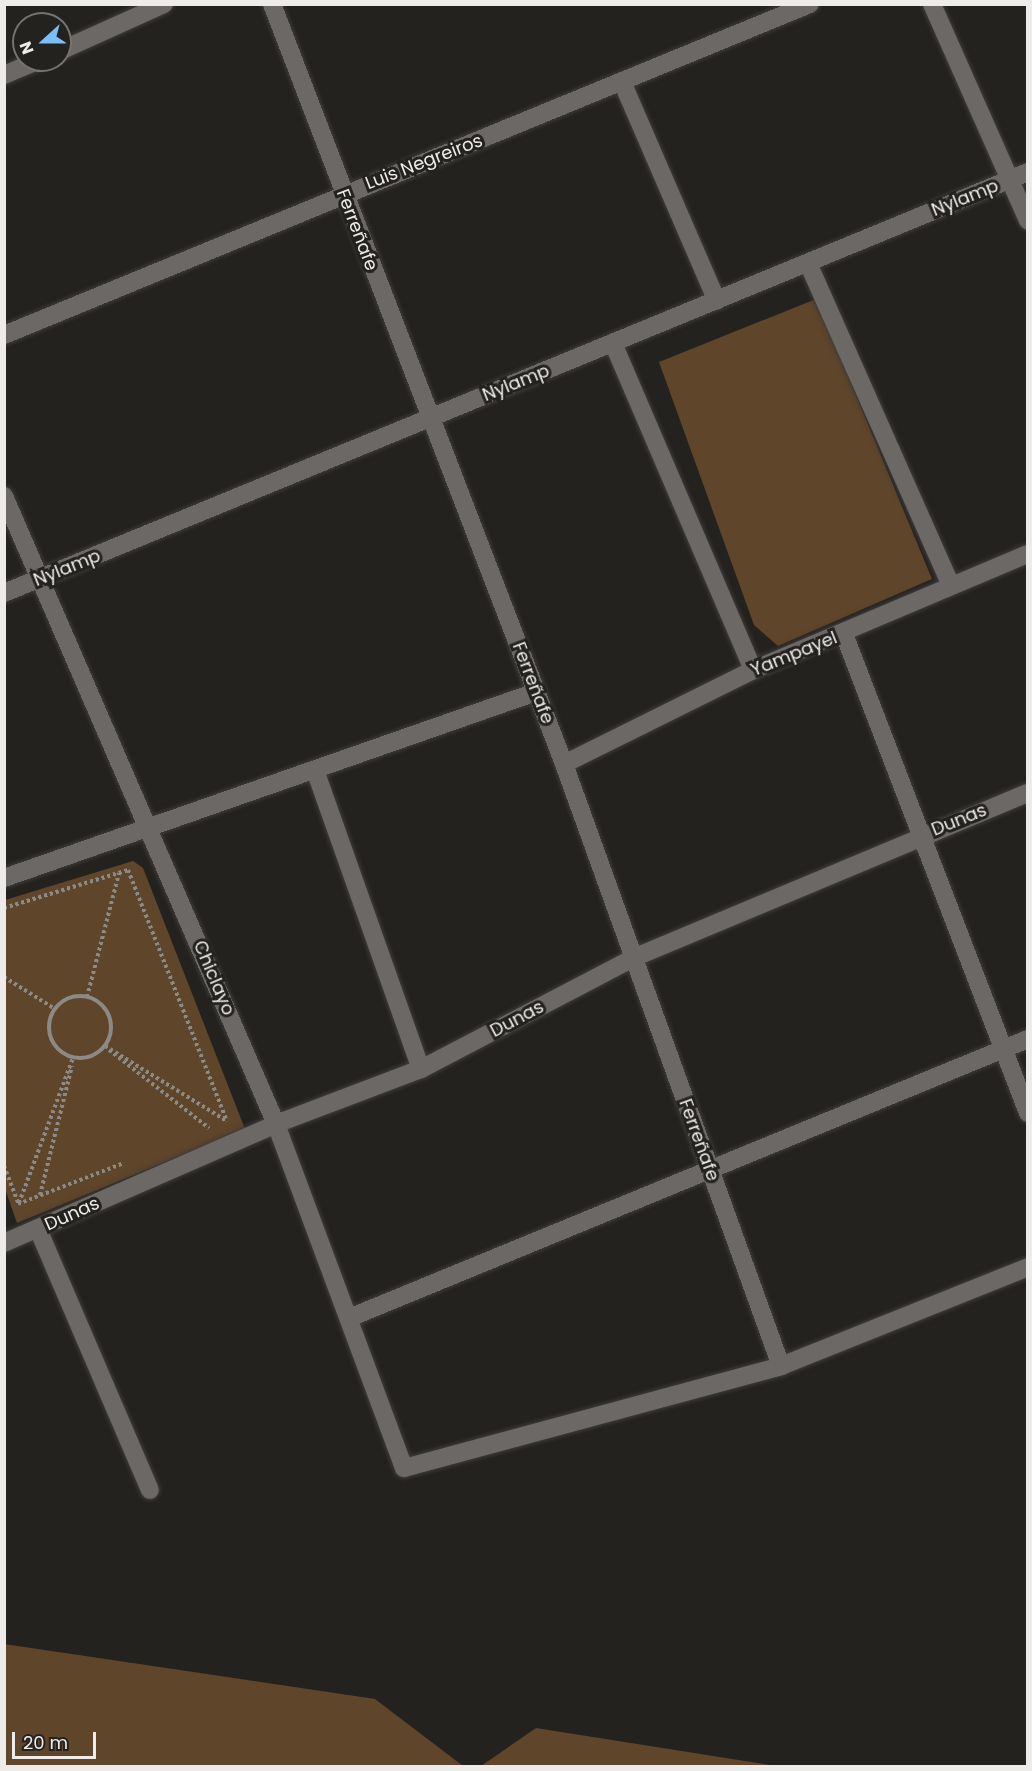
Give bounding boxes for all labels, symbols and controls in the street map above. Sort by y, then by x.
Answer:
north arrow [12,12,72,72]
text: N [14,38,39,58]
street label: Luis Negreiros [362,130,486,194]
street label: Nylamp [928,175,1002,221]
street label: Ferreñafe [332,186,382,274]
street label: Nylamp [479,360,553,406]
street label: Nylamp [30,545,104,591]
street label: Yampayel [748,627,840,681]
street label: Ferreñafe [508,639,558,727]
street label: Dunas [928,799,990,841]
street label: Chiclayo [189,937,239,1019]
street label: Dunas [487,996,547,1042]
street label: Ferreñafe [674,1096,724,1184]
street label: Dunas [41,1192,103,1236]
scale bar [15,1720,99,1758]
text: 20 m [23,1730,68,1755]

